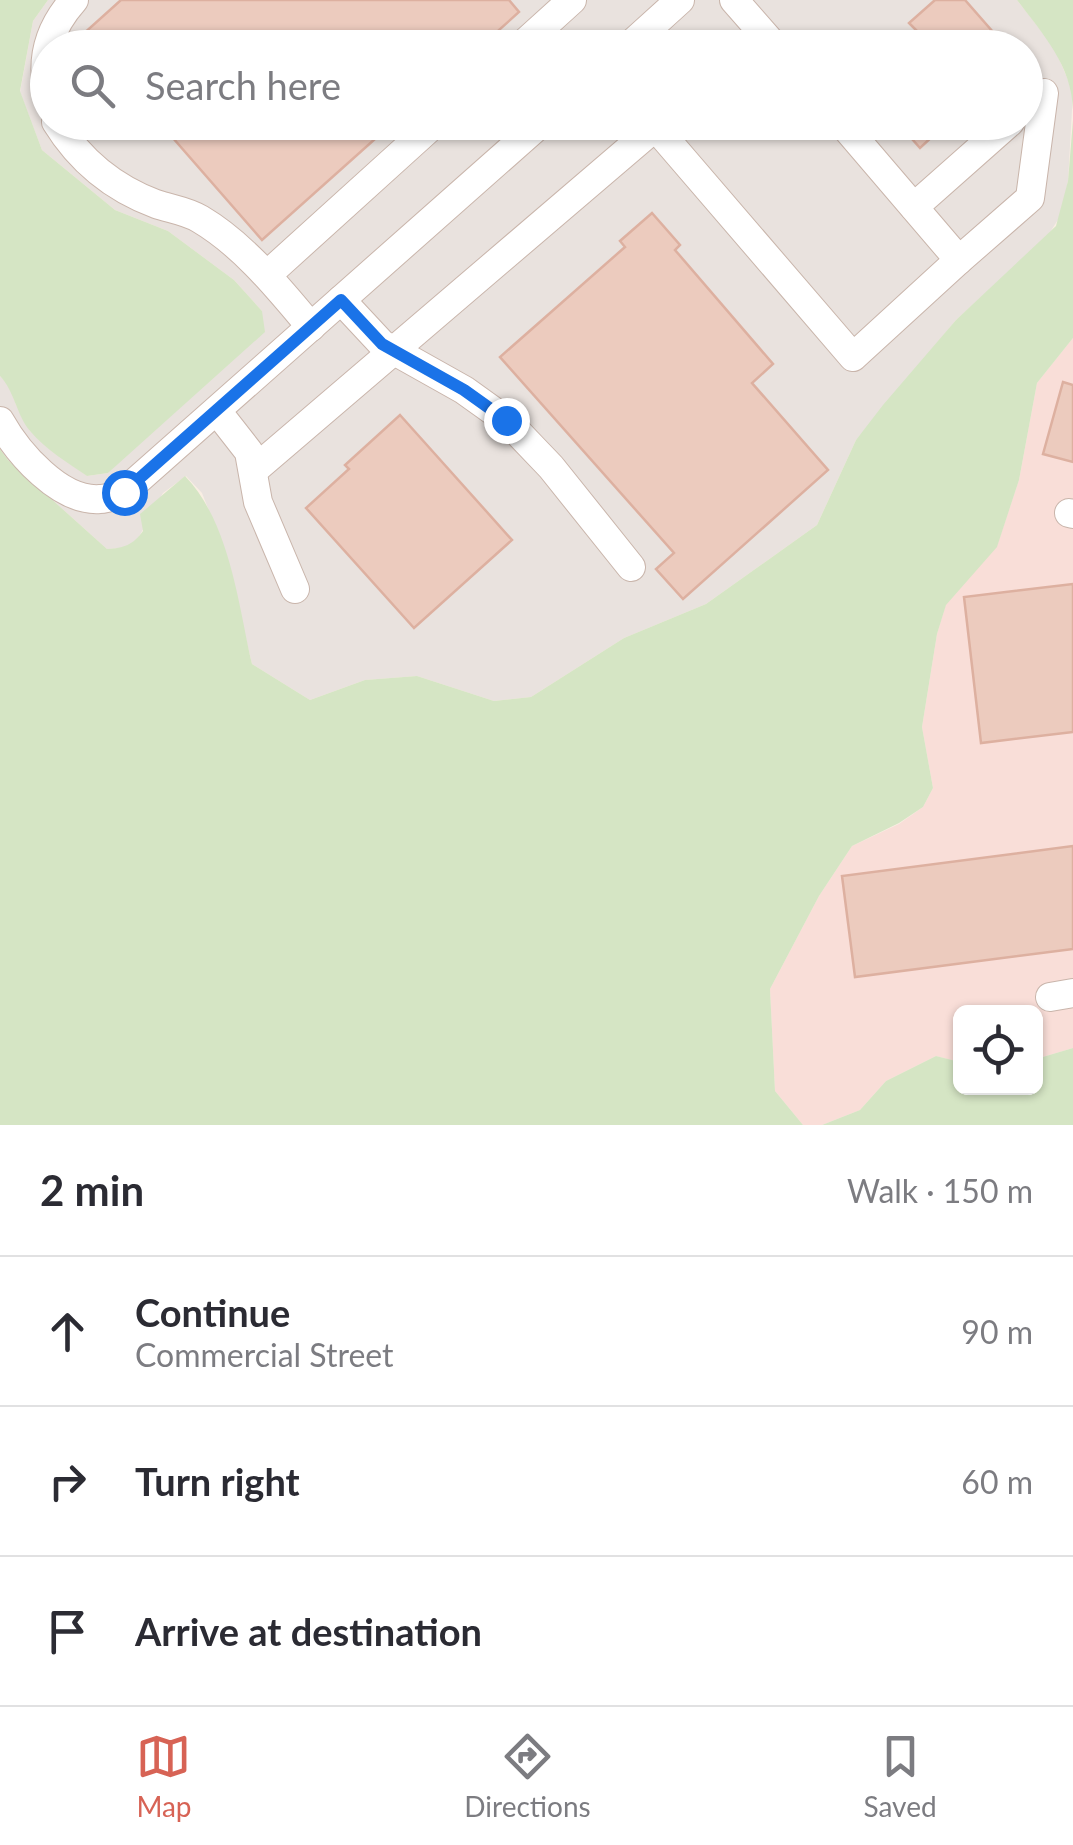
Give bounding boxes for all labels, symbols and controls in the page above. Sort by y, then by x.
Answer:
search box [30,30,1043,140]
icon: search [65,58,120,113]
text: Search here [145,62,341,108]
route end [484,398,530,444]
route start [102,470,148,516]
map controls [953,1005,1043,1095]
button: locate [953,1005,1043,1095]
text: 2 min [40,1165,144,1215]
text: Walk · 150 m [847,1171,1033,1210]
text: Continue [135,1289,290,1335]
icon: ahead [40,1304,95,1359]
text: 90 m [961,1312,1033,1351]
text: Commercial Street [135,1335,394,1374]
icon: right [40,1454,95,1509]
text: Turn right [135,1458,300,1504]
text: 60 m [961,1462,1033,1501]
icon: arrive [40,1604,95,1659]
text: Arrive at destination [135,1608,482,1654]
tab: Map [136,1729,192,1823]
tab: Directions [464,1729,591,1823]
tab: Saved [863,1729,937,1823]

